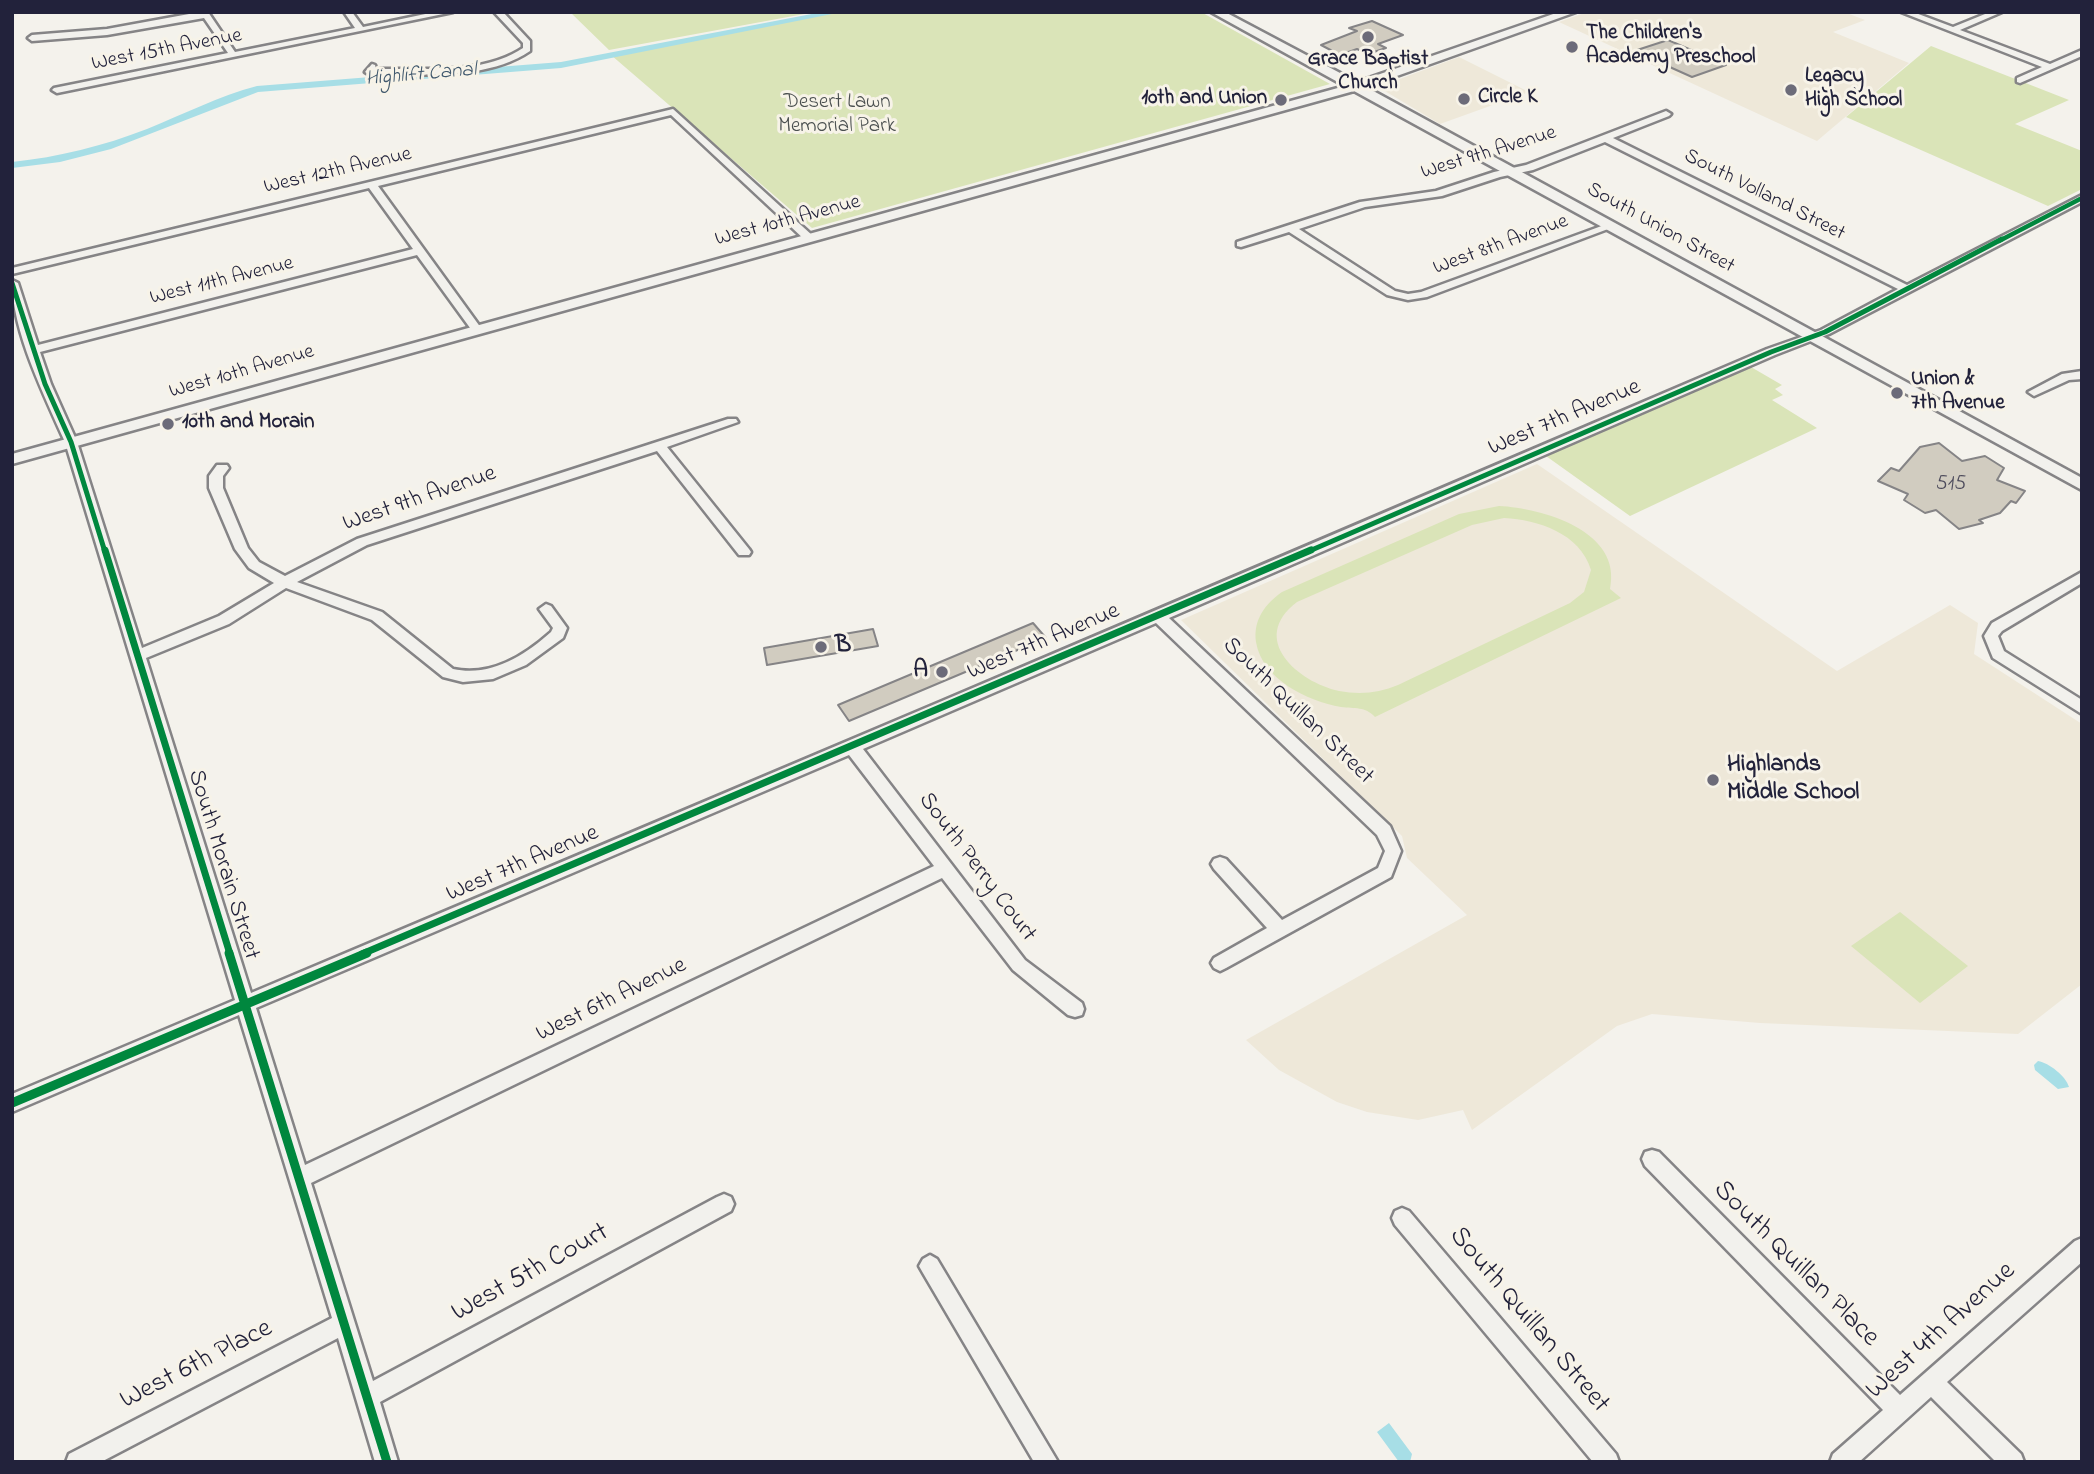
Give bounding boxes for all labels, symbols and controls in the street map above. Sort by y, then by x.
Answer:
place label: The Children's Academy Preschool [1586,22,1756,72]
street label: West 15th Avenue [90,24,244,78]
marker: Grace Baptist Church [1360,29,1376,45]
marker: The Children's Academy Preschool [1564,39,1580,55]
place label: Grace Baptist Church [1308,48,1428,98]
water label: Highlift Canal [365,59,477,93]
place label: Legacy High School [1805,65,1902,115]
marker: Legacy High School [1783,82,1799,98]
place label: Circle K [1478,86,1538,112]
place label: 10th and Union [1142,87,1267,113]
park label: Desert Lawn Memorial Park [778,91,896,141]
marker: Circle K [1456,91,1472,107]
marker: 10th and Union [1273,92,1289,108]
street label: West 9th Avenue [1418,121,1560,187]
street label: West 12th Avenue [262,143,414,201]
street label: South Volland Street [1679,144,1849,248]
street label: South Union Street [1582,178,1738,280]
street label: West 10th Avenue [713,190,863,254]
street label: West 8th Avenue [1430,210,1572,282]
street label: West 11th Avenue [148,252,296,312]
street label: West 10th Avenue [167,340,317,406]
place label: Union & 7th Avenue [1911,368,2005,418]
street label: West 7th Avenue [1484,374,1646,464]
marker: Union & 7th Avenue [1889,385,1905,401]
place label: 10th and Morain [182,411,314,437]
marker: 10th and Morain [160,416,176,432]
street label: West 9th Avenue [340,460,500,540]
house number: 515 [1936,473,1966,499]
street label: West 7th Avenue [963,598,1125,688]
street label: South Quillan Street [1215,632,1379,792]
place label: B [835,633,851,661]
marker: B [813,639,829,655]
place label: A [913,658,928,686]
marker: A [934,664,950,680]
place label: Highlands Middle School [1727,752,1859,808]
street label: South Morain Street [179,767,265,963]
marker: Highlands Middle School [1705,772,1721,788]
street label: South Perry Court [911,788,1041,948]
street label: West 7th Avenue [442,820,604,910]
street label: West 6th Avenue [532,952,692,1050]
street label: South Quillan Place [1705,1175,1885,1355]
street label: West 5th Court [447,1217,615,1331]
street label: South Quillan Street [1440,1221,1616,1421]
street label: West 4th Avenue [1860,1256,2024,1408]
street label: West 6th Place [115,1313,279,1419]

